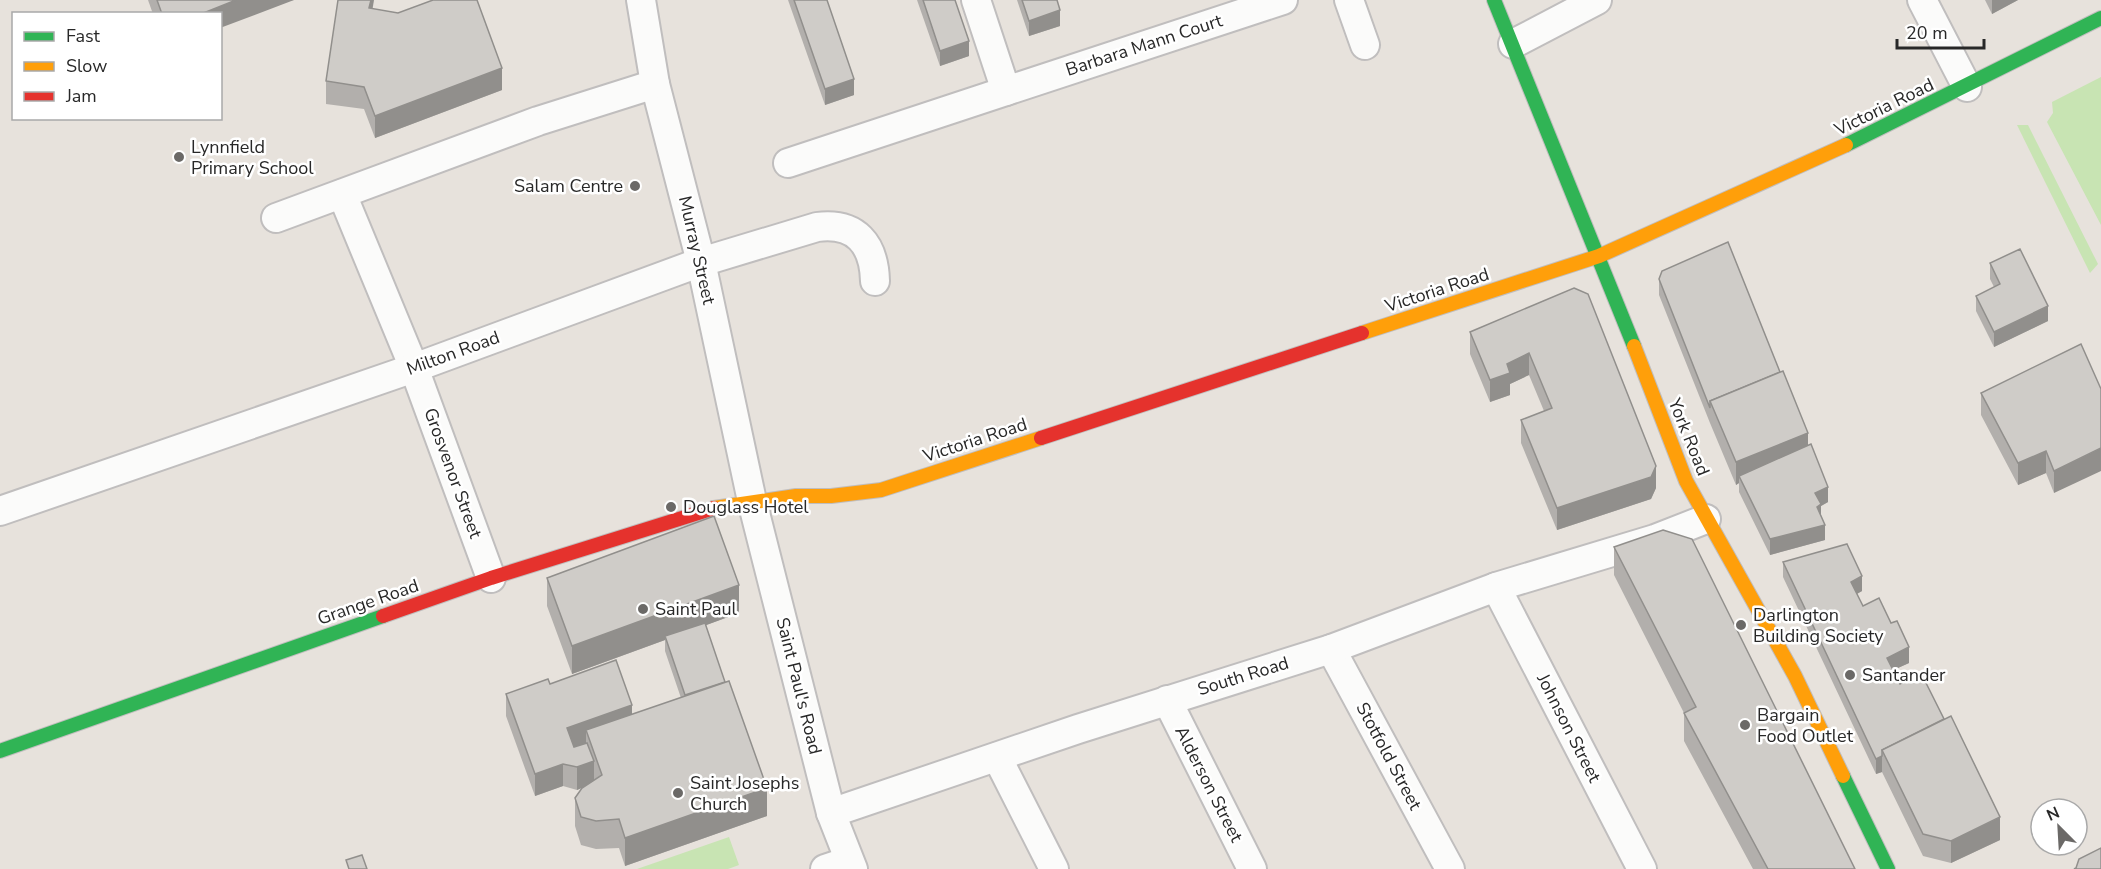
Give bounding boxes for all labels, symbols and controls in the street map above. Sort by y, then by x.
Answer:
street label: Barbara Mann Court [1063,8,1226,82]
legend [12,12,222,120]
scale bar [1897,12,1984,50]
text: 20 m [1906,21,1948,45]
text: Fast [66,24,101,48]
text: Slow [66,54,107,78]
street label: Victoria Road [1829,73,1938,142]
text: Jam [65,84,97,108]
place label: Lynnfield Primary School [191,135,314,180]
marker: Lynnfield Primary School [172,150,186,164]
place label: Salam Centre [514,174,623,198]
marker: Salam Centre [628,179,642,193]
street label: Murray Street [673,193,721,307]
street label: Victoria Road [1381,262,1492,318]
street label: Milton Road [403,325,503,381]
street label: York Road [1662,394,1715,479]
street label: Grosvenor Street [418,405,488,542]
street label: Victoria Road [919,412,1030,468]
place label: Douglass Hotel [683,495,809,519]
marker: Douglass Hotel [664,500,678,514]
street label: Grange Road [314,573,422,631]
place label: Saint Paul [655,597,738,621]
marker: Saint Paul [636,602,650,616]
place label: Darlington Building Society [1753,603,1884,648]
street label: Saint Paul's Road [770,615,828,757]
marker: Darlington Building Society [1734,618,1748,632]
street label: South Road [1194,651,1292,701]
place label: Santander [1862,663,1946,687]
marker: Santander [1843,668,1857,682]
street label: Johnson Street [1531,669,1607,787]
street label: Stotfold Street [1351,698,1428,815]
place label: Bargain Food Outlet [1757,703,1854,748]
marker: Bargain Food Outlet [1738,718,1752,732]
street label: Alderson Street [1169,722,1249,847]
place label: Saint Josephs Church [690,771,799,816]
marker: Saint Josephs Church [671,786,685,800]
north arrow [2029,797,2089,857]
text: N [2043,802,2063,827]

